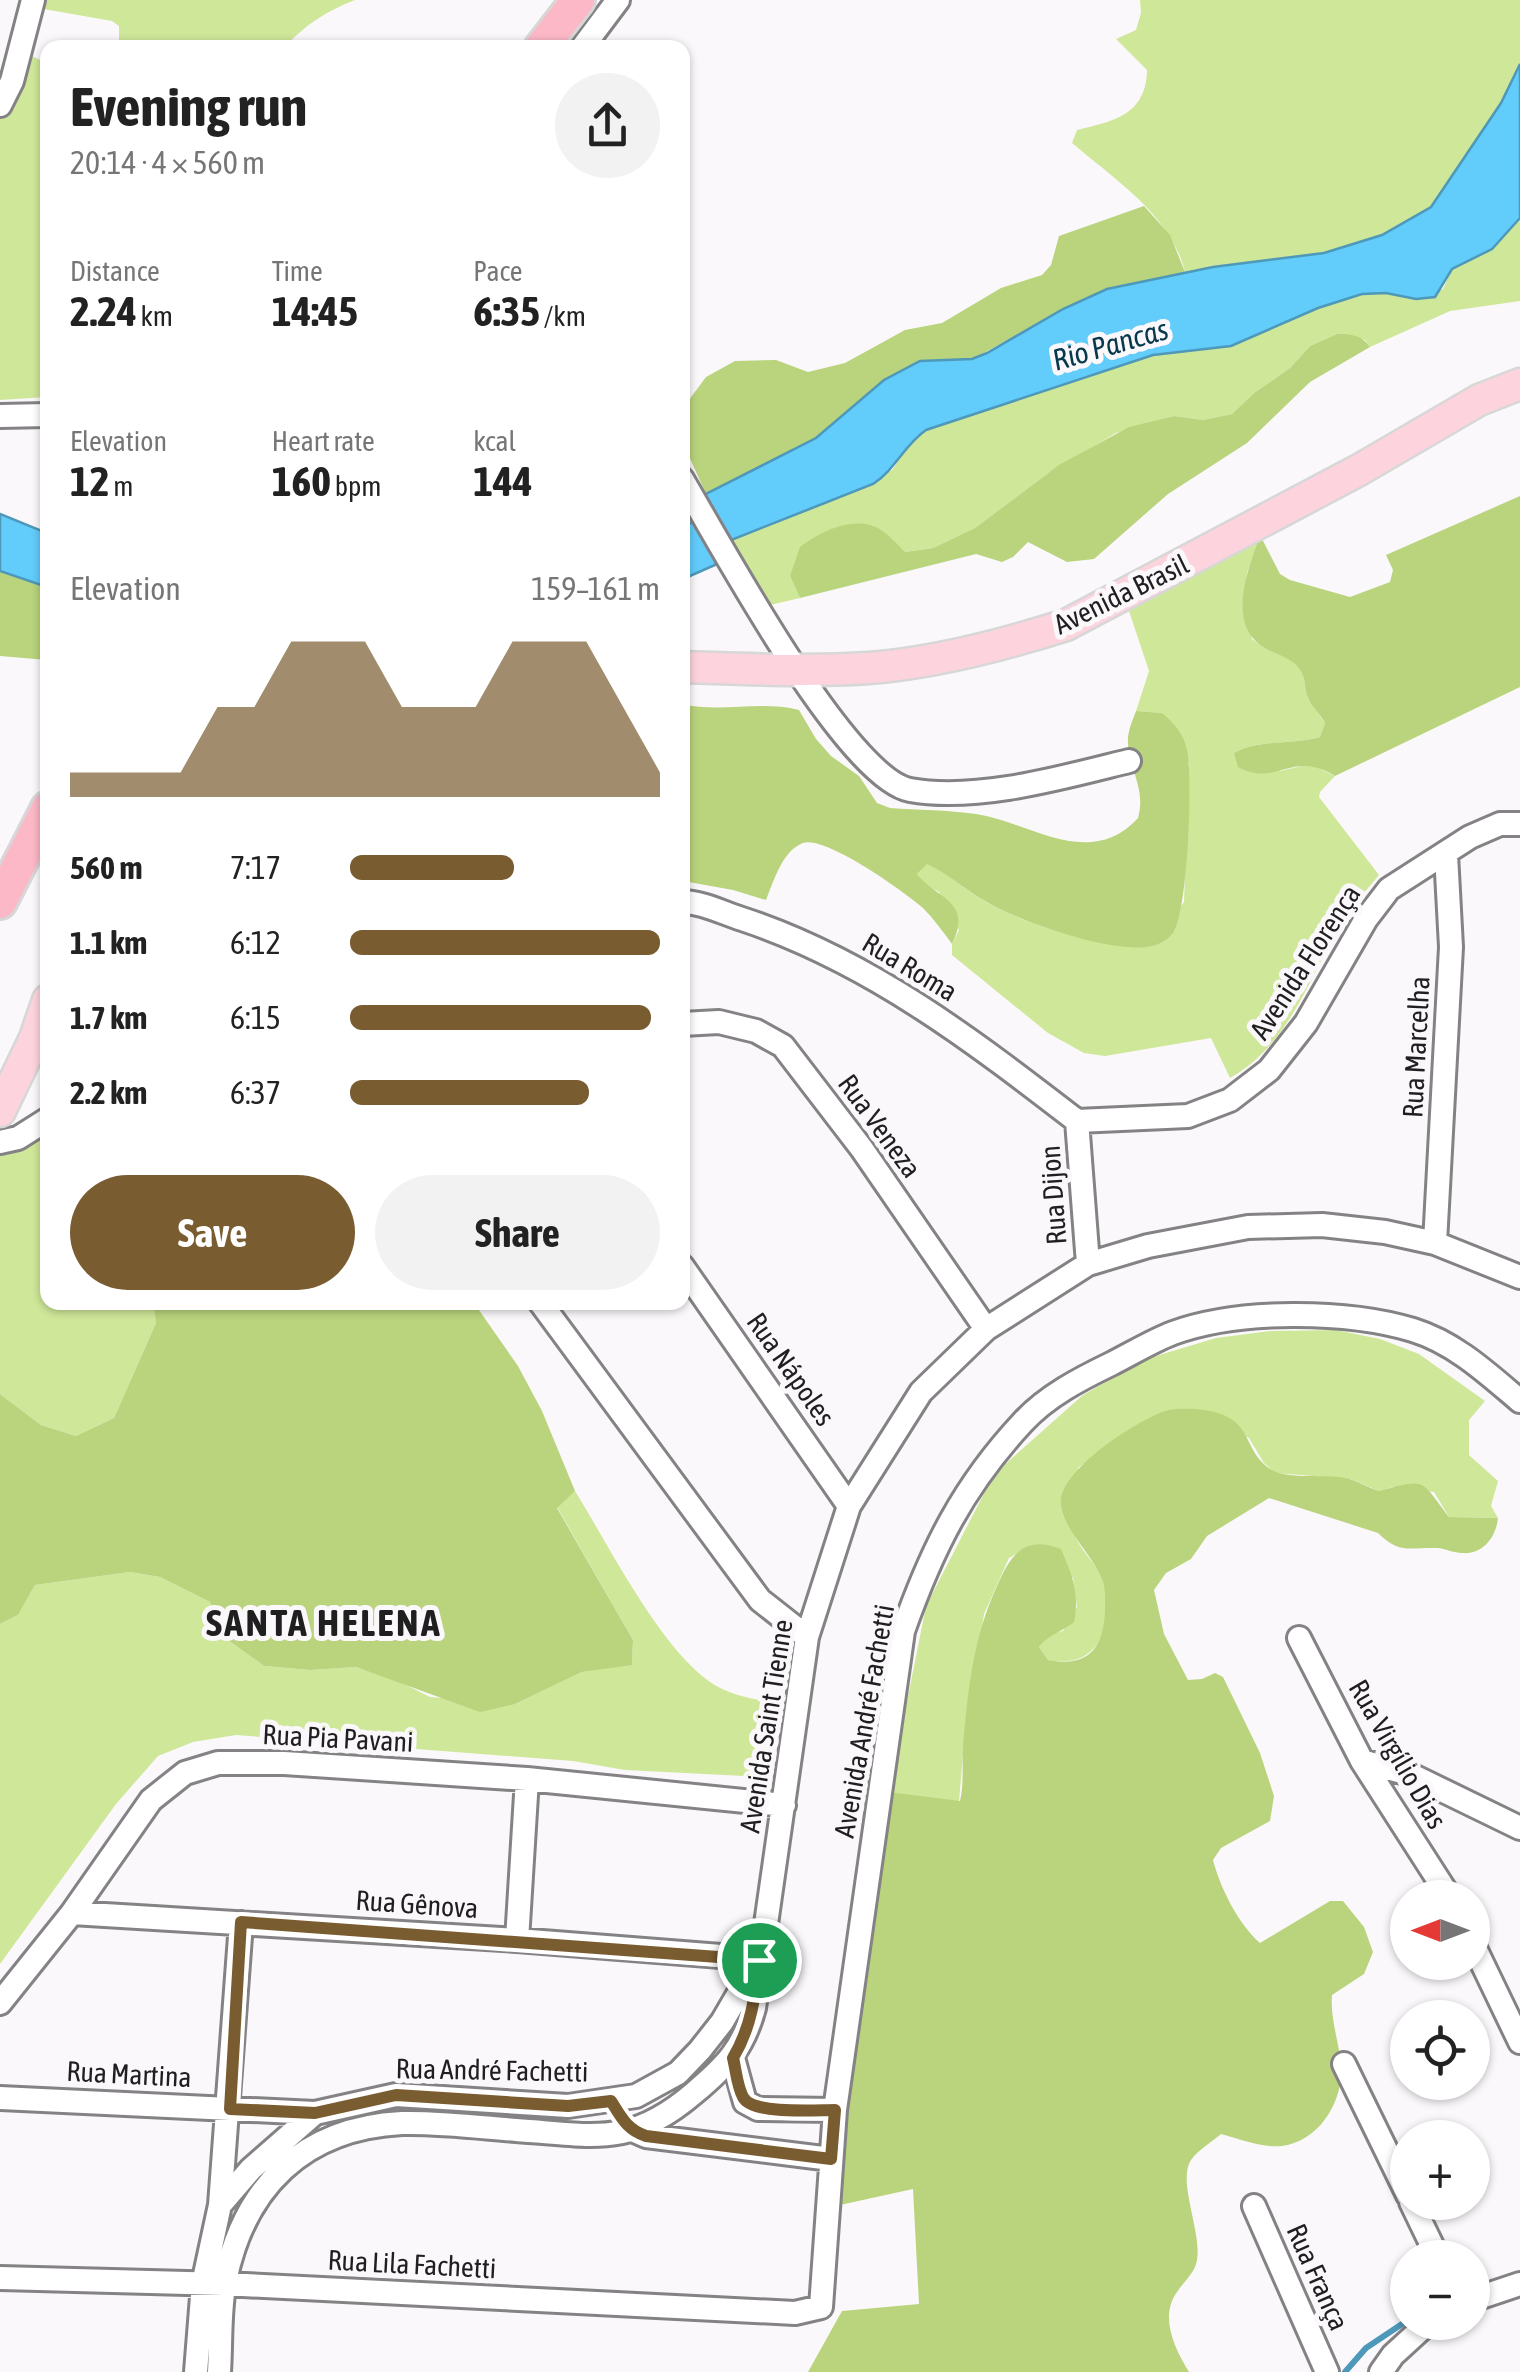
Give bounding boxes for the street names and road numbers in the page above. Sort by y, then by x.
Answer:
street label: Avenida Brasil [1049,547,1194,640]
street label: Avenida Florença [1243,879,1367,1045]
street label: Rua Roma [857,926,963,1008]
street label: Rua Marcelha [1396,976,1436,1118]
street label: Rua Veneza [832,1068,928,1184]
street label: Rua Dijon [1034,1144,1072,1246]
street label: Rua Nápoles [741,1307,841,1431]
street label: Avenida André Fachetti [828,1602,900,1840]
street label: Avenida Saint Tienne [733,1617,799,1835]
street label: Rua Virgílio Dias [1343,1674,1453,1834]
street label: Rua Pia Pavani [262,1718,414,1758]
street label: Rua Gênova [355,1884,479,1924]
street label: Rua André Fachetti [395,2052,589,2088]
street label: Rua Martina [66,2055,192,2093]
street label: Rua França [1280,2219,1356,2335]
street label: Rua Lila Fachetti [327,2244,497,2284]

